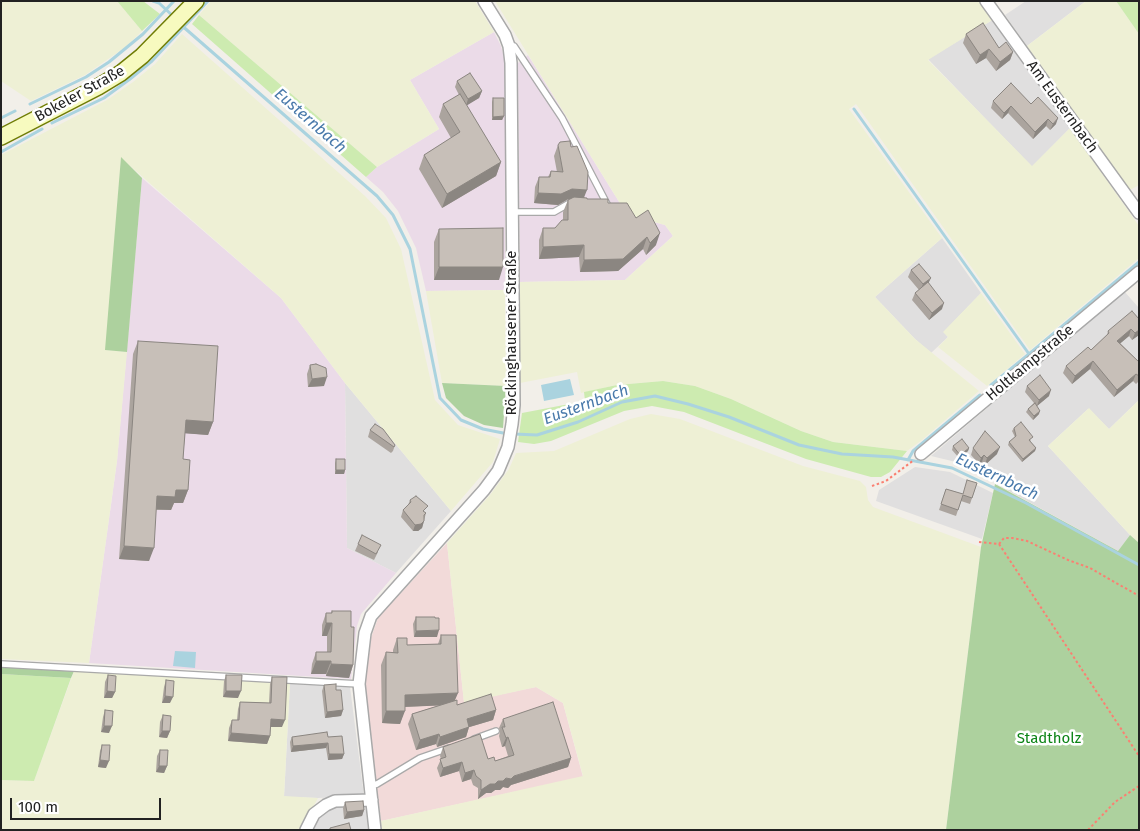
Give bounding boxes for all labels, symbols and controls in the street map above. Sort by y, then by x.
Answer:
street label: Am Eusternbach [1022,57,1102,157]
street label: Bokeler Straße [32,62,128,126]
water label: Eusternbach [270,85,350,157]
street label: Röckinghausener Straße [503,251,521,415]
street label: Holtkampstraße [982,321,1078,405]
water label: Eusternbach [541,381,631,429]
water label: Eusternbach [953,449,1041,505]
park label: Stadtholz [1017,730,1081,748]
scale bar [12,788,164,820]
text: 100 m [18,798,58,816]

